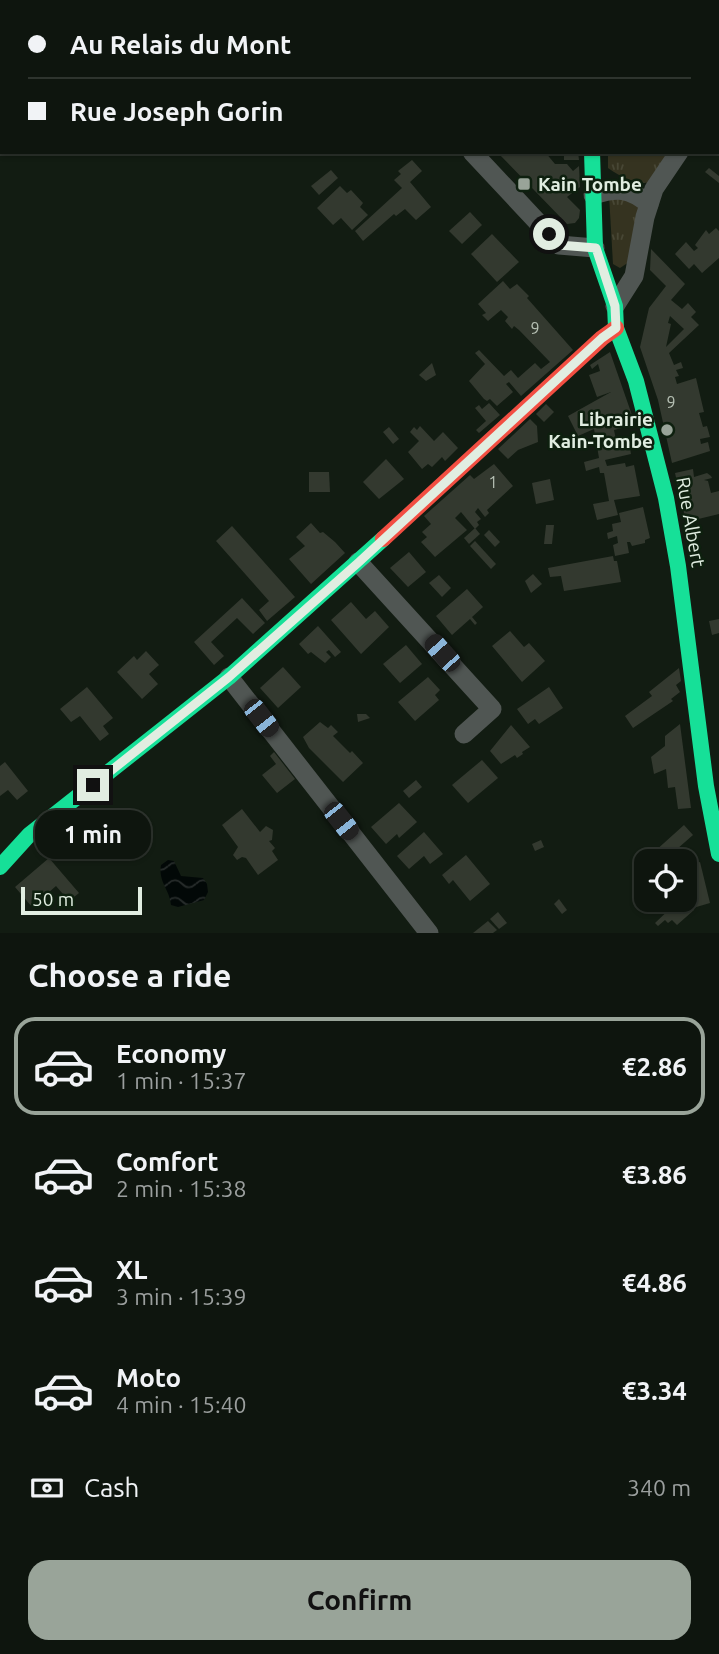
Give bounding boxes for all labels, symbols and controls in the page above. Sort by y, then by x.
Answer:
text: Au Relais du Mont [70,30,291,59]
text: Rue Joseph Gorin [70,97,283,126]
place label: Kain Tombe [538,173,642,195]
marker: Kain Tombe [516,176,532,192]
route start [533,218,565,250]
house number: 9 [530,319,540,337]
house number: 9 [666,393,676,411]
place label: Librairie Kain-Tombe [548,408,653,452]
marker: Librairie Kain-Tombe [659,422,675,438]
house number: 1 [488,473,498,491]
street label: Rue Albert [672,475,710,569]
car [421,630,464,676]
car [240,695,283,741]
route end [77,769,109,801]
car [320,798,363,844]
callout: 1 min [35,810,151,858]
text: 1 min [64,822,122,847]
map controls [634,849,697,912]
button: locate [634,849,697,912]
scale bar [21,884,142,916]
text: 50 m [32,888,74,910]
text: Choose a ride [28,957,231,993]
icon: car [32,1035,95,1098]
text: Economy [116,1039,226,1068]
text: €2.86 [622,1052,687,1081]
text: 1 min · 15:37 [116,1068,247,1093]
icon: car [32,1143,95,1206]
text: Comfort [116,1147,219,1176]
text: €3.86 [622,1160,687,1189]
text: 2 min · 15:38 [116,1176,247,1201]
icon: car [32,1251,95,1314]
text: XL [116,1255,147,1284]
text: €4.86 [622,1268,687,1297]
text: 3 min · 15:39 [116,1284,247,1309]
icon: car [32,1359,95,1422]
text: Moto [116,1363,181,1392]
text: €3.34 [622,1376,687,1405]
text: 4 min · 15:40 [116,1392,247,1417]
icon: cash [28,1469,66,1507]
text: Cash [84,1473,139,1502]
text: 340 m [627,1475,691,1500]
button: Confirm [28,1560,691,1640]

